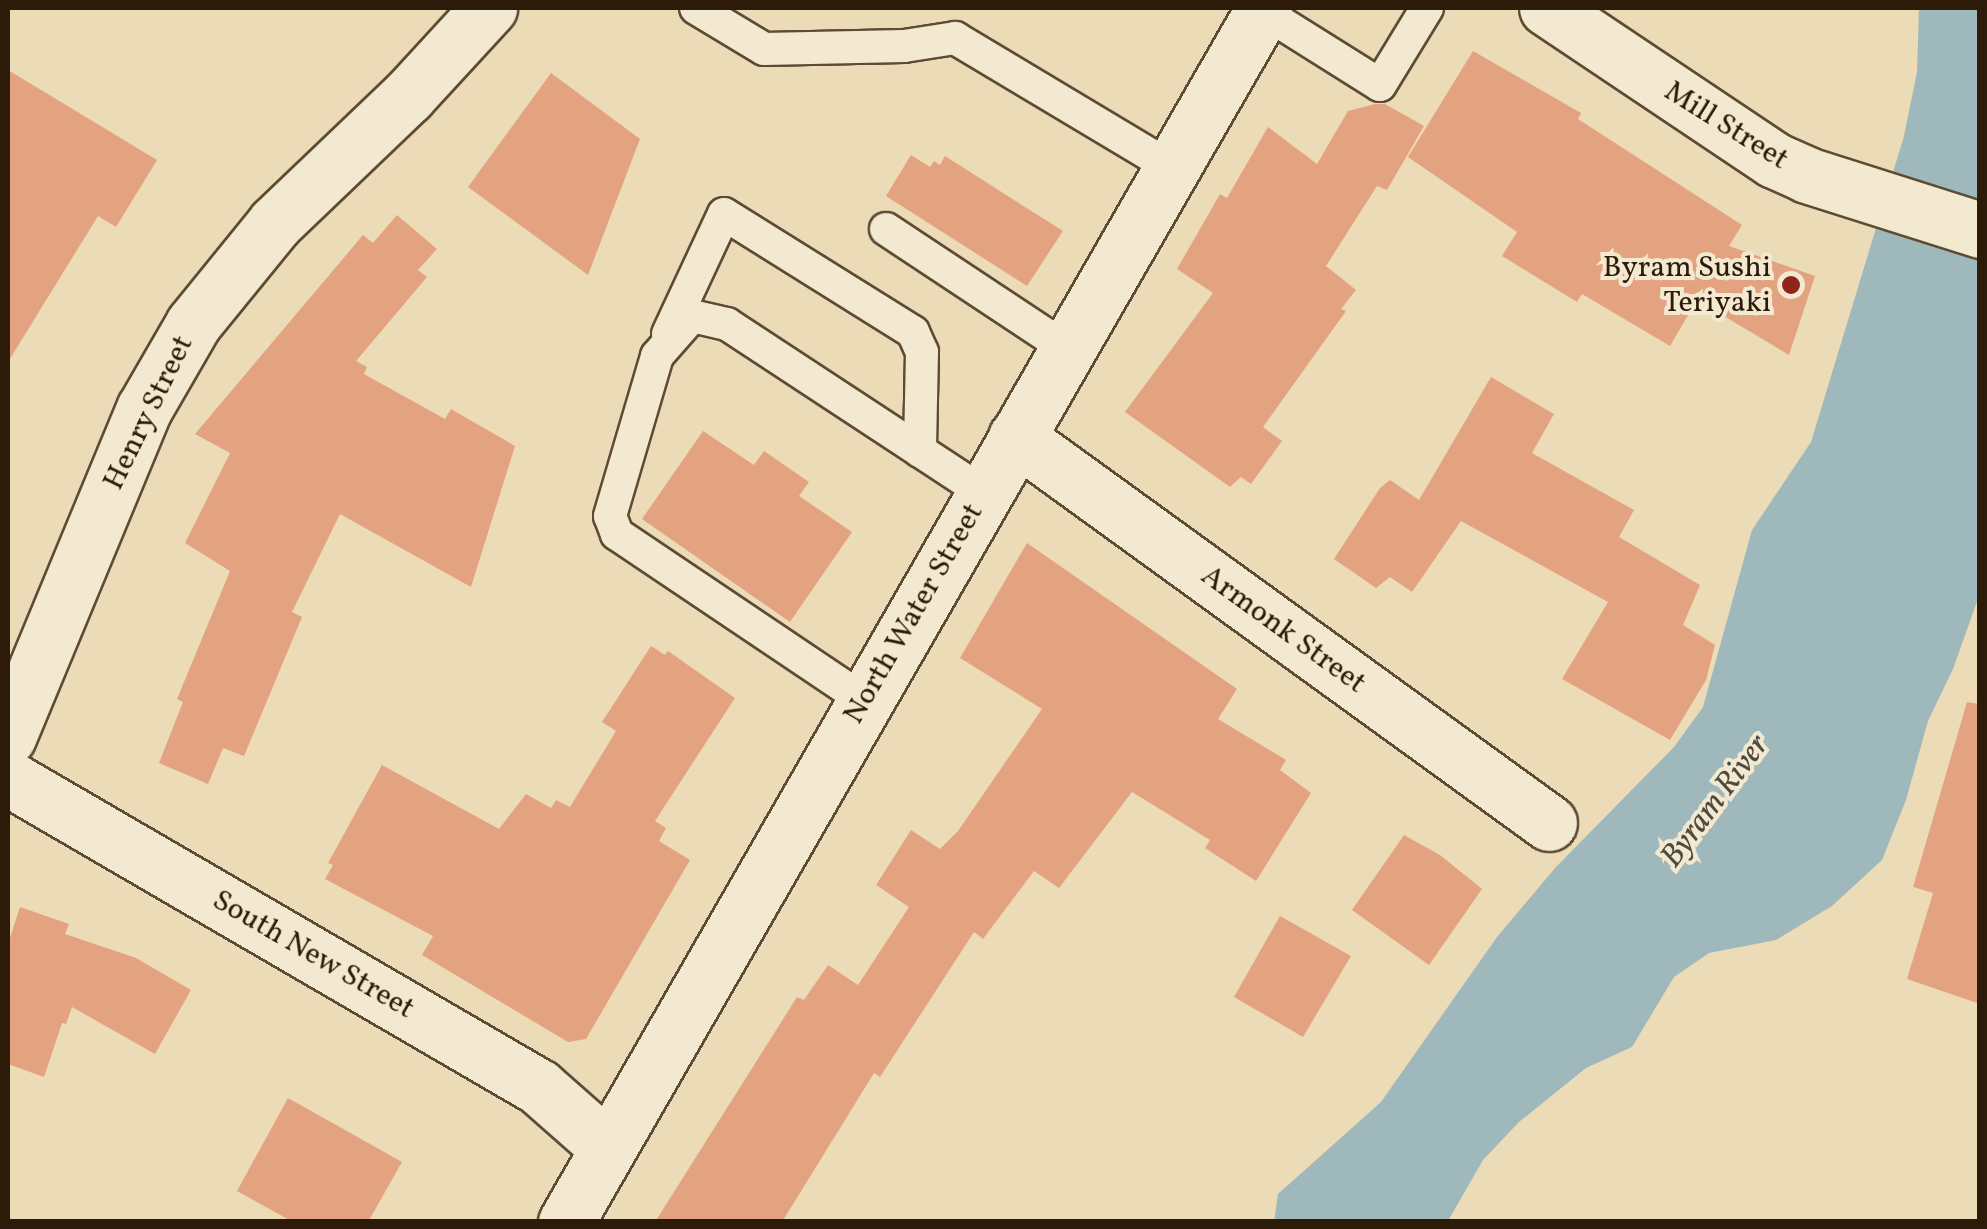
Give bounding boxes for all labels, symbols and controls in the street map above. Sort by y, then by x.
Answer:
street label: Mill Street [1657,74,1795,178]
place label: Byram Sushi Teriyaki [1603,250,1771,320]
marker: Byram Sushi Teriyaki [1780,274,1802,296]
street label: Henry Street [96,330,202,496]
street label: North Water Street [836,497,992,731]
street label: Armonk Street [1194,558,1372,702]
water label: Byram River [1654,728,1778,876]
street label: South New Street [205,882,421,1028]

